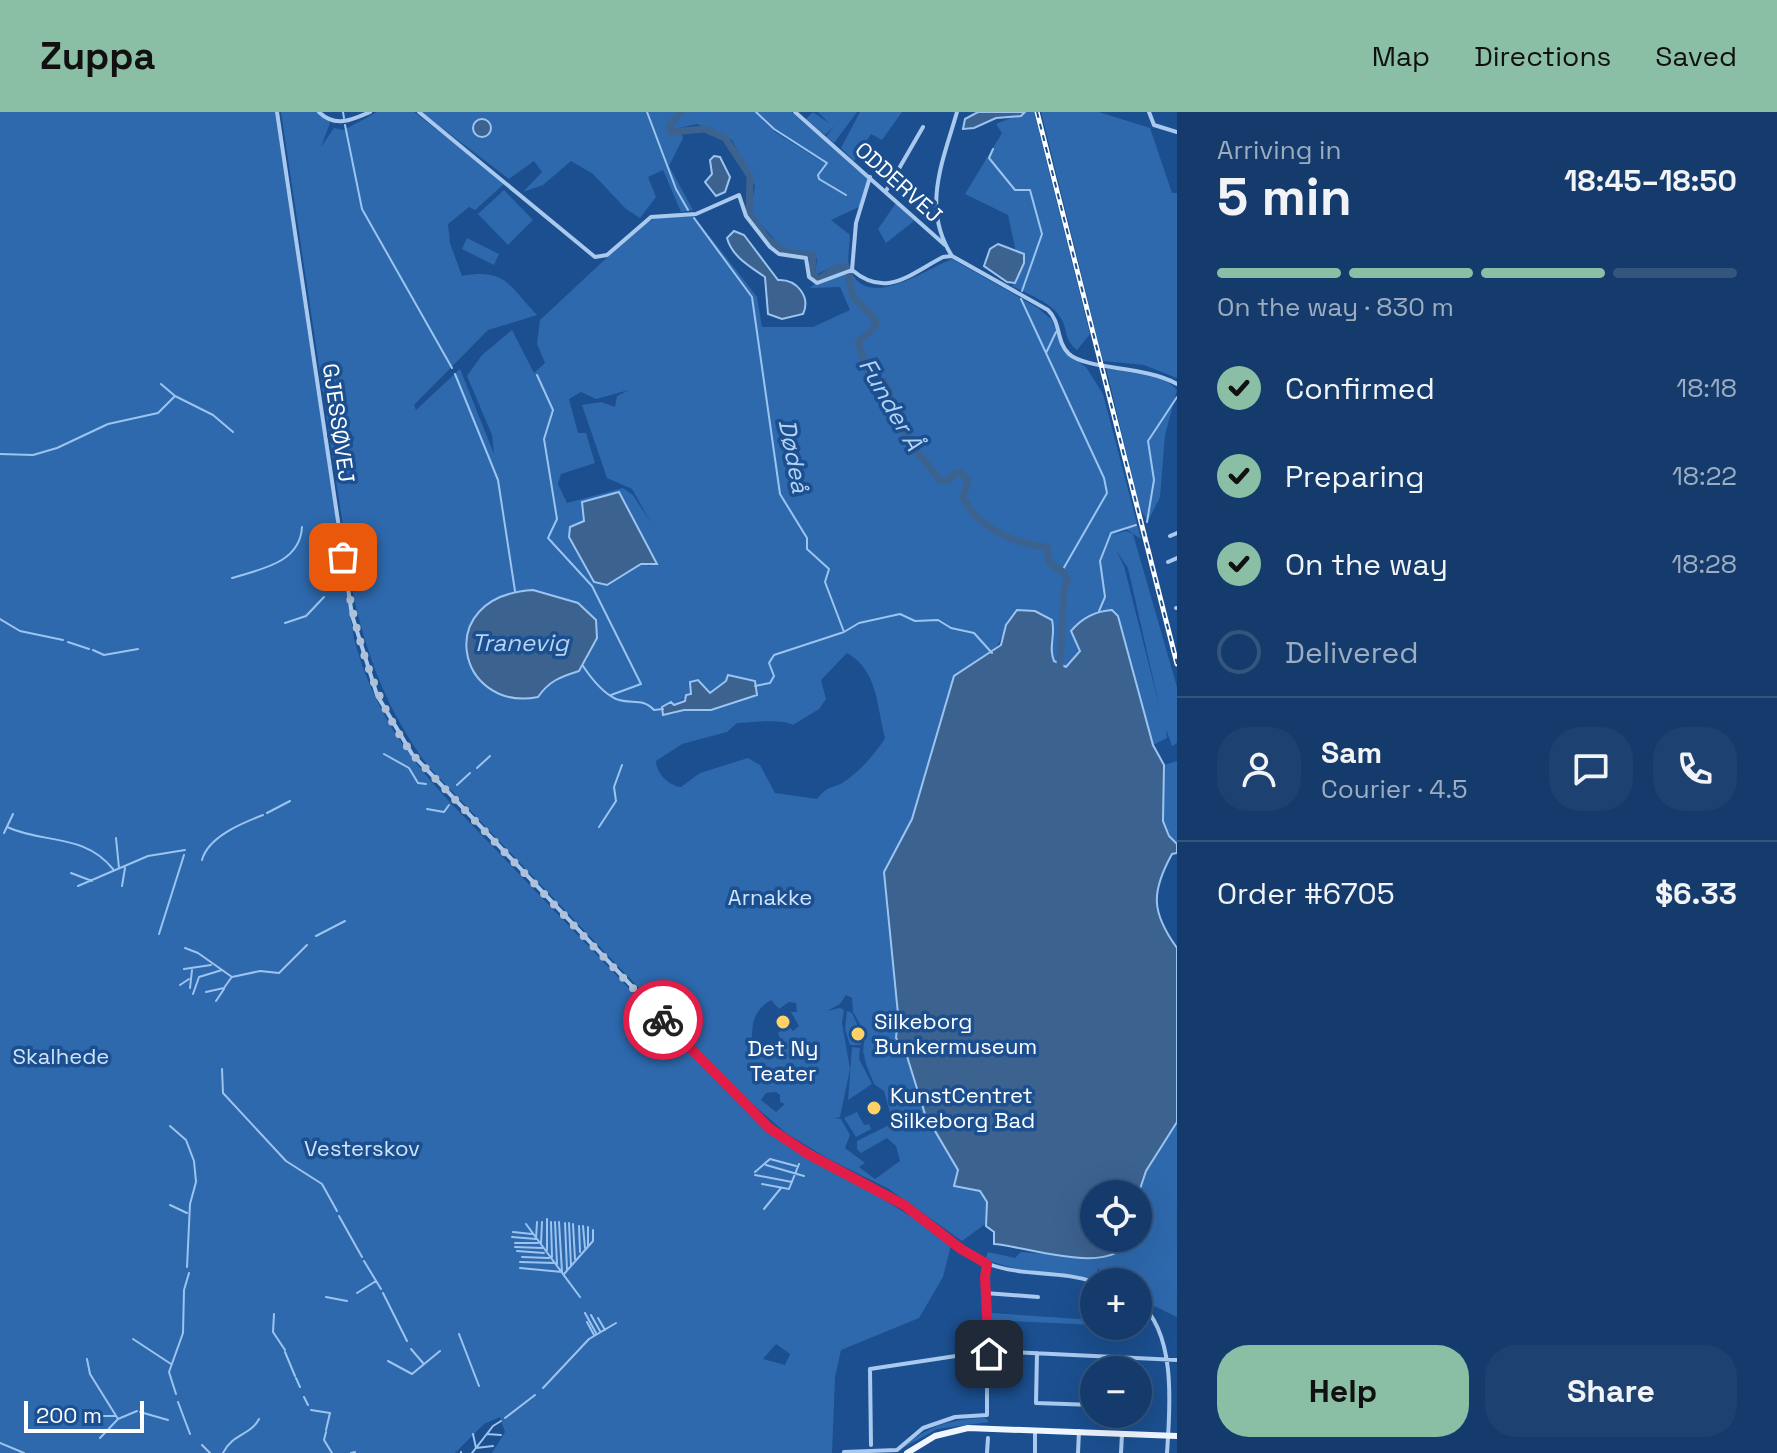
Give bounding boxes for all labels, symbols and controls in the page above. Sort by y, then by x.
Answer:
text: Zuppa [40,32,156,80]
text: Map [1372,38,1430,74]
text: Directions [1474,38,1611,74]
text: Saved [1655,38,1737,74]
text: Arriving in [1217,133,1341,167]
street label: ODDERVEJ [850,136,948,228]
text: 18:45–18:50 [1564,161,1737,200]
text: 5 min [1217,164,1352,230]
text: On the way · 830 m [1217,290,1454,324]
water label: Funder Å [852,352,930,457]
street label: GJESSØVEJ [317,361,361,485]
icon: check [1217,366,1261,410]
text: Confirmed [1285,369,1435,408]
text: 18:18 [1676,371,1737,405]
water label: Dødeå [772,417,816,496]
icon: check [1217,454,1261,498]
text: Preparing [1285,457,1424,496]
text: 18:22 [1672,459,1737,493]
pin [309,523,377,591]
icon: bag [321,535,365,579]
icon: check [1217,542,1261,586]
text: On the way [1285,545,1448,584]
text: 18:28 [1671,547,1737,581]
water label: Tranevig [471,627,570,658]
text: Delivered [1285,633,1419,672]
button: person [1217,727,1301,811]
button: chat [1549,727,1633,811]
button: phone [1653,727,1737,811]
text: Sam [1321,733,1382,772]
text: Courier · 4.5 [1321,772,1468,806]
text: Order #6705 [1217,874,1395,913]
text: $6.33 [1655,874,1737,913]
park label: Arnakke [728,883,812,911]
courier [623,980,703,1060]
icon: bike [641,998,685,1042]
place label: Silkeborg Bunkermuseum [874,1007,1037,1060]
marker: Det Ny Teater [774,1013,792,1031]
marker: Silkeborg Bunkermuseum [849,1025,867,1043]
place label: Det Ny Teater [747,1034,819,1087]
park label: Skalhede [13,1042,109,1070]
place label: KunstCentret Silkeborg Bad [890,1081,1035,1134]
marker: KunstCentret Silkeborg Bad [865,1099,883,1117]
park label: Vesterskov [304,1134,420,1162]
map controls [1080,1180,1152,1428]
button: locate [1080,1180,1152,1252]
button: + [1080,1268,1152,1340]
pin [955,1320,1023,1388]
icon: home [967,1332,1011,1376]
button: Help [1217,1345,1469,1437]
button: Share [1485,1345,1737,1437]
button: − [1080,1356,1152,1428]
scale bar [24,1397,144,1433]
text: 200 m [36,1401,102,1429]

